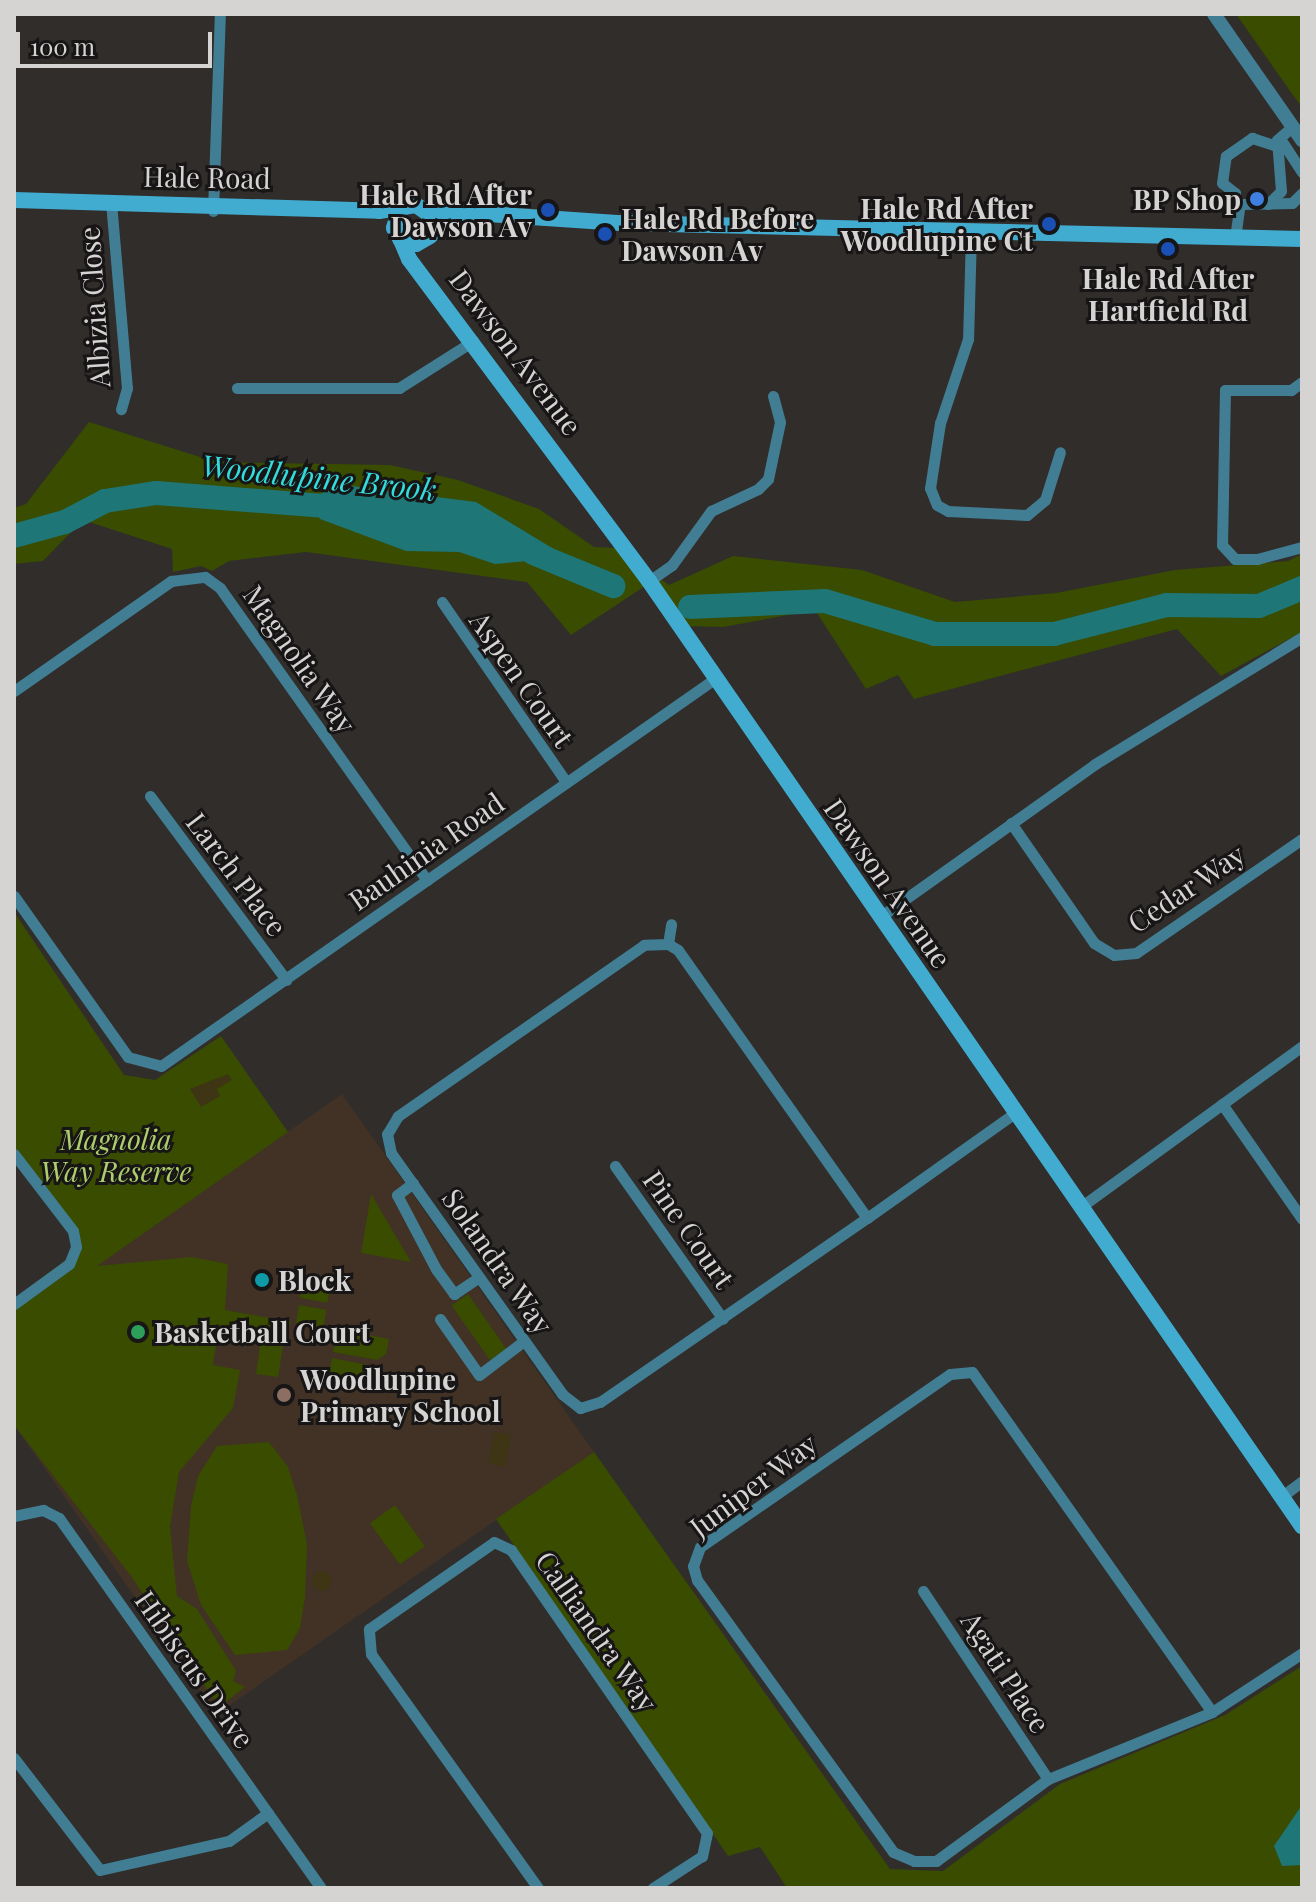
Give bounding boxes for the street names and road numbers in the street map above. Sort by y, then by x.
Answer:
street label: Hale Road [143,159,271,195]
street label: Albizia Close [72,225,116,389]
street label: Dawson Avenue [443,262,589,442]
street label: Magnolia Way [236,578,364,740]
street label: Aspen Court [463,605,581,753]
street label: Bauhinia Road [342,785,510,917]
street label: Dawson Avenue [817,792,959,974]
street label: Larch Place [180,806,294,942]
street label: Cedar Way [1121,836,1251,940]
street label: Pine Court [636,1164,742,1294]
street label: Solandra Way [435,1182,561,1340]
street label: Juniper Way [682,1426,824,1544]
street label: Calliandra Way [529,1544,665,1718]
street label: Hibiscus Drive [129,1584,261,1754]
street label: Agati Place [955,1605,1057,1739]

